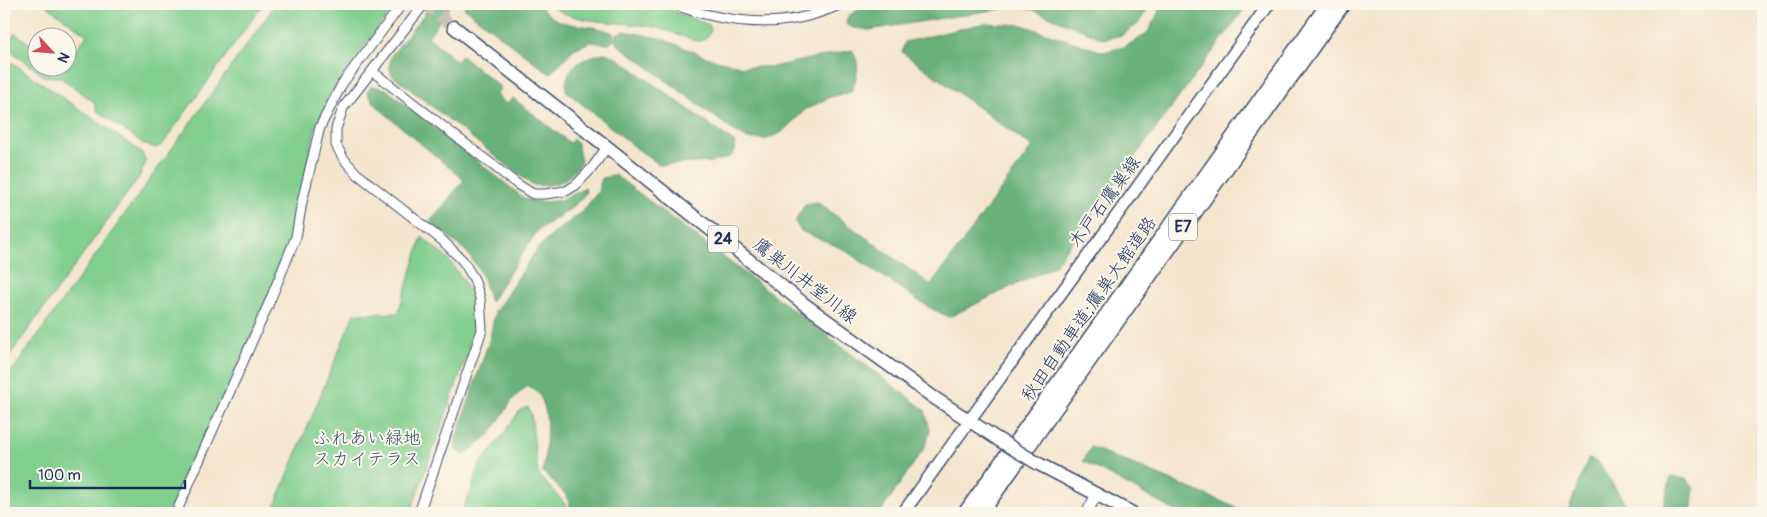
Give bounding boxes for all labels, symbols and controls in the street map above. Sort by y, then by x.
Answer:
north arrow [28,28,78,78]
text: N [54,49,73,65]
street label: 木戸石鷹巣線 [1064,152,1146,252]
street label: 秋田自動車道;鷹巣大館道路 [1016,212,1162,406]
road number: E7 [1169,213,1197,240]
road number: 24 [708,225,738,252]
street label: 鷹巣川井堂川線 [748,233,862,329]
park label: ふれあい緑地 スカイテラス [313,427,421,471]
scale bar [30,457,185,489]
text: 100 m [38,466,81,485]

